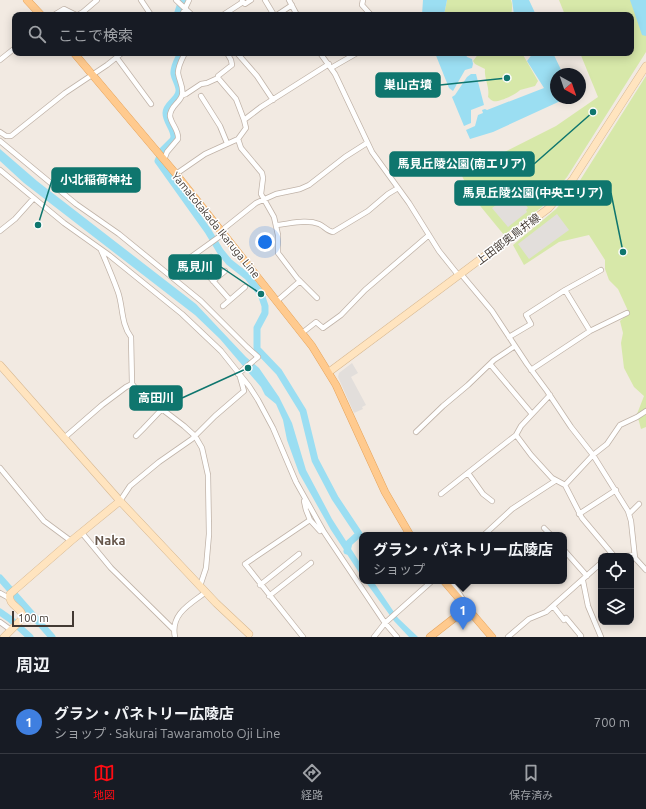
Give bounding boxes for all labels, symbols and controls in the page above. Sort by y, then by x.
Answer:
search box [12,12,634,56]
icon: search [26,23,48,45]
text: ここで検索 [58,27,133,44]
north arrow [550,68,586,104]
callout: 巣山古墳 [376,73,440,97]
text: 巣山古墳 [384,78,432,91]
callout: 馬見丘陵公園(南エリア) [390,152,534,176]
text: 馬見丘陵公園(南エリア) [398,157,526,171]
callout: 小北稲荷神社 [52,168,140,192]
street label: Yamatotakada Ikaruga Line [170,170,262,280]
text: 小北稲荷神社 [60,173,132,186]
callout: 馬見丘陵公園(中央エリア) [455,181,611,205]
text: 馬見丘陵公園(中央エリア) [463,186,603,200]
street label: 上田部奥鳥井線 [474,211,542,267]
your location [255,232,275,252]
callout: 馬見川 [169,255,221,279]
text: 馬見川 [177,260,213,273]
callout: 高田川 [130,386,182,410]
text: 高田川 [138,391,174,404]
popup [359,532,567,584]
district label: Naka [94,533,126,547]
text: グラン・パネトリー広陵店 [373,541,553,558]
map controls [598,553,634,625]
button: locate [598,553,634,589]
text: ショップ [373,562,425,576]
button: layers [598,589,634,625]
pin: 1 [450,597,476,630]
scale bar [12,609,74,628]
text: 100 m [18,612,49,624]
text: 周辺 [16,655,50,674]
text: グラン・パネトリー広陵店 [54,705,234,722]
text: 1 [25,715,33,729]
text: 700 m [594,715,630,729]
text: ショップ · Sakurai Tawaramoto Oji Line [54,726,280,740]
tab: 地図 [93,762,115,802]
tab: 経路 [301,762,323,802]
tab: 保存済み [509,762,553,802]

